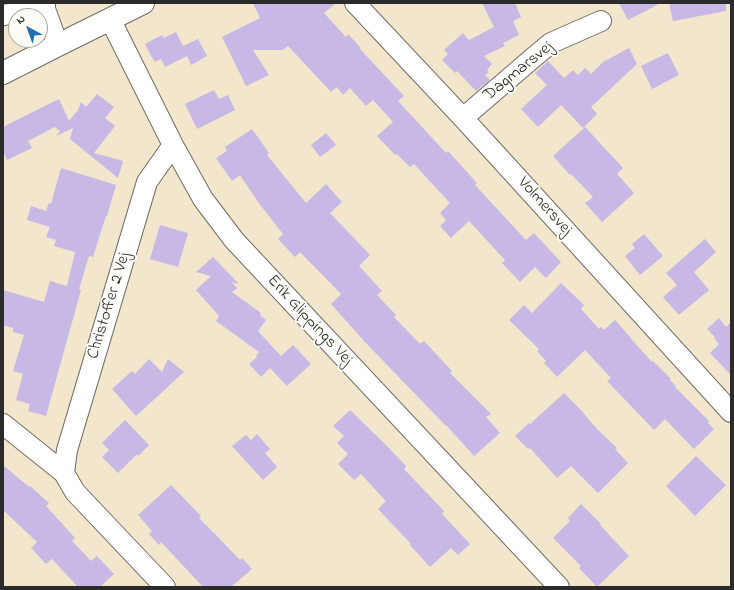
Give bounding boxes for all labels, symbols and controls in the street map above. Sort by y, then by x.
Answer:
north arrow [8,8,48,48]
text: N [13,11,29,28]
street label: Dagmarsvej [480,38,558,106]
street label: Volmersvej [512,173,576,241]
street label: Christoffer 2 Vej [84,250,136,362]
street label: Erik Glippings Vej [262,271,356,371]

